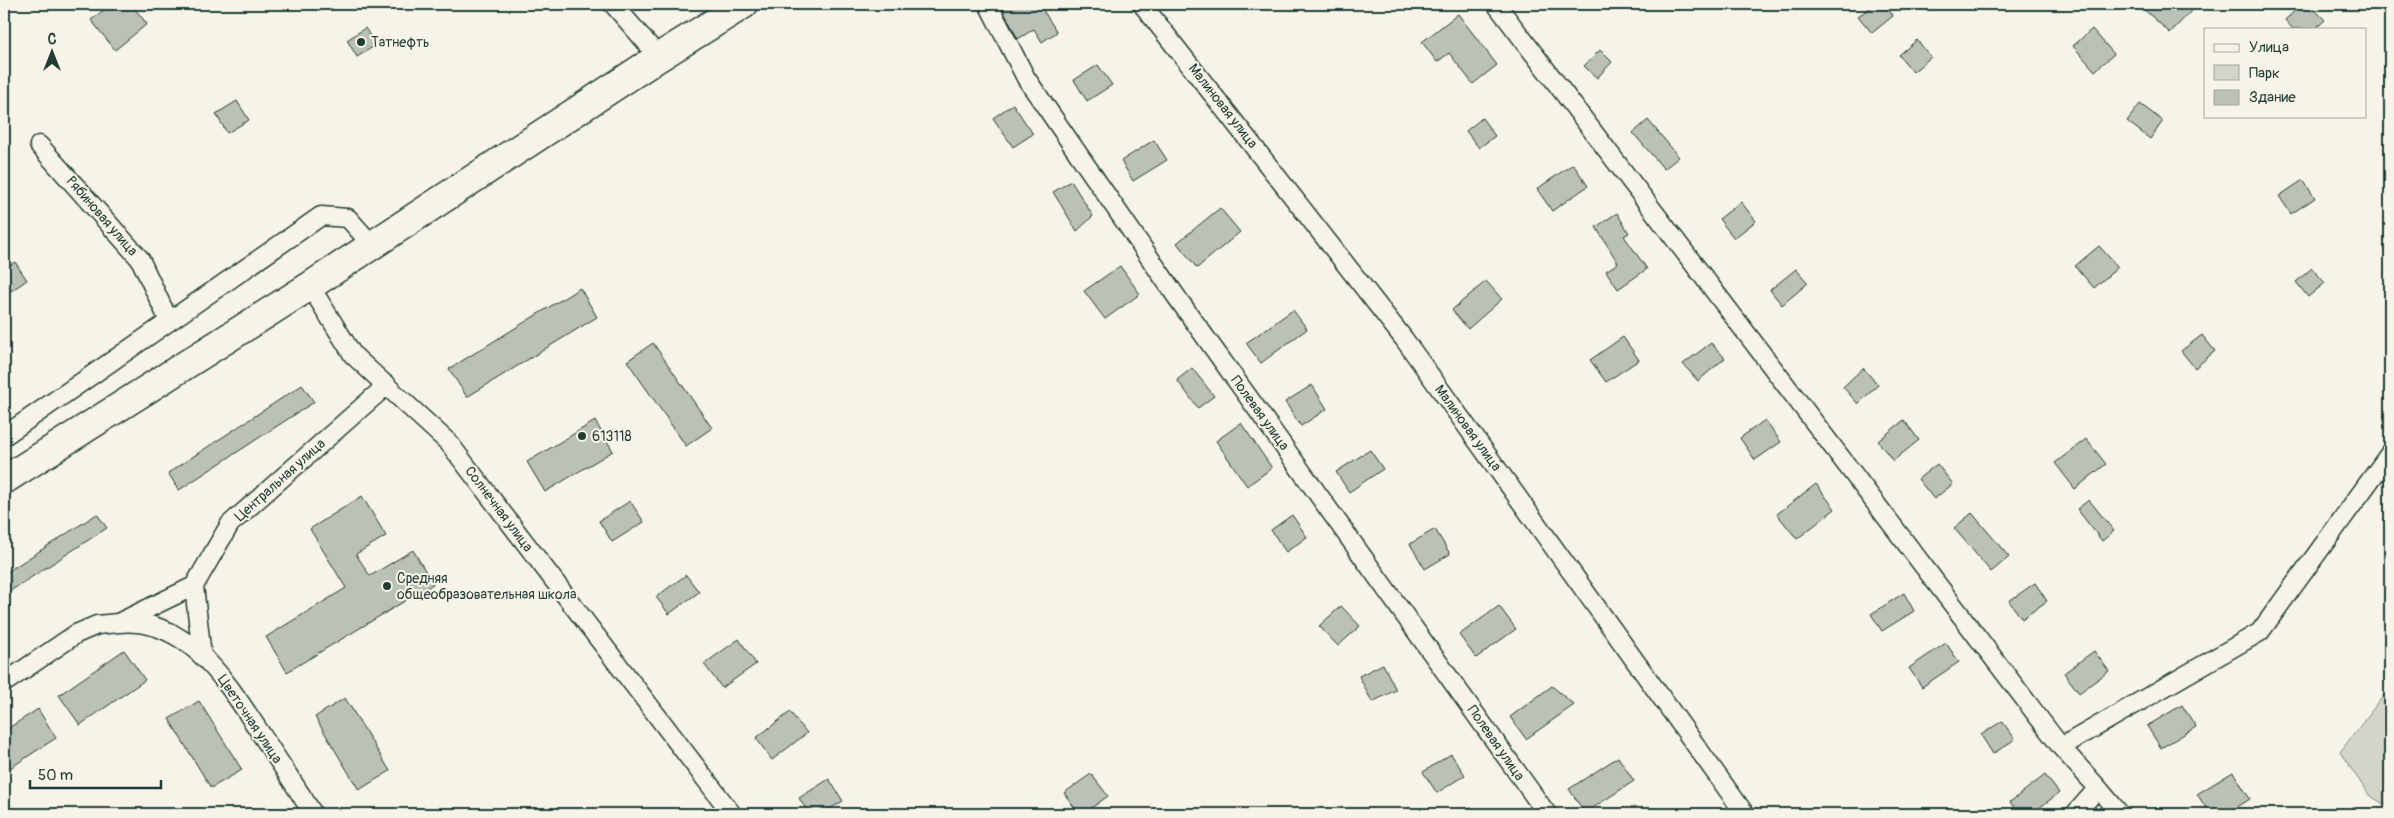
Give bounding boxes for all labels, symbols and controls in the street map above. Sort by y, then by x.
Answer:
north arrow [28,28,78,78]
legend [2204,28,2366,118]
text: С [48,31,57,48]
place label: Татнефть [371,34,430,51]
marker: Татнефть [355,36,367,48]
text: Улица [2249,38,2289,57]
street label: Малиновая улица [1185,60,1261,152]
text: Парк [2249,64,2280,83]
text: Здание [2249,88,2296,107]
street label: Рябиновая улица [63,173,141,259]
street label: Полевая улица [1227,372,1293,454]
street label: Малиновая улица [1431,382,1505,474]
place label: 613118 [592,428,631,445]
marker: 613118 [576,430,588,442]
street label: Центральная улица [231,435,329,525]
street label: Солнечная улица [461,463,537,555]
place label: Средняя общеобразовательная школа [397,570,576,603]
marker: Средняя общеобразовательная школа [381,580,393,592]
street label: Цветочная улица [214,671,286,767]
street label: Полевая улица [1464,702,1528,784]
scale bar [30,758,161,790]
text: 50 m [38,766,73,785]

